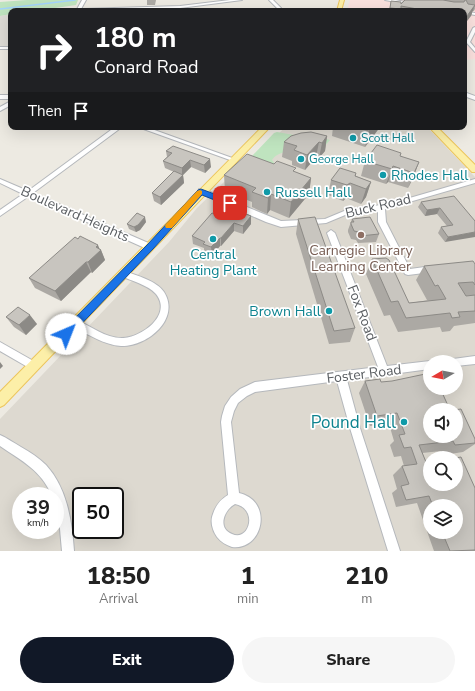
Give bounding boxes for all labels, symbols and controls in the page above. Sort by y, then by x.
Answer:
text: 180 m [94,19,177,57]
icon: right [28,24,80,76]
text: Conard Road [94,55,199,79]
icon: arrive [70,100,92,122]
text: Then [28,101,62,121]
place label: Scott Hall [361,130,415,146]
marker: Scott Hall [348,133,358,143]
place label: George Hall [309,151,375,167]
marker: George Hall [296,154,306,164]
place label: Rhodes Hall [391,166,469,185]
marker: Rhodes Hall [378,170,388,180]
street label: Boulevard Heights [18,182,132,247]
place label: Russell Hall [275,183,352,202]
pin [213,186,247,220]
marker: Russell Hall [262,187,272,197]
street label: Buck Road [343,189,413,223]
icon: arrive [219,192,241,214]
marker: Carnegie Library Learning Center [356,230,366,240]
marker: Central Heating Plant [208,234,218,244]
place label: Carnegie Library Learning Center [309,241,414,276]
place label: Central Heating Plant [170,245,256,280]
street label: Fox Road [343,282,381,344]
place label: Brown Hall [249,302,322,321]
marker: Brown Hall [324,306,334,316]
position arrow [45,313,87,355]
north arrow [423,355,463,395]
map controls [423,355,463,539]
street label: Foster Road [325,360,403,388]
button: sound [423,403,463,443]
place label: Pound Hall [311,411,396,434]
marker: Pound Hall [399,417,409,427]
button: search [423,451,463,491]
speed limit sign: 50 [72,487,124,539]
text: 39 [26,494,50,521]
button: layers [423,499,463,539]
text: km/h [27,516,49,530]
text: 18:50 [87,560,150,592]
text: 1 [241,560,255,592]
text: 210 [345,560,388,592]
text: Arrival [99,590,138,608]
text: min [237,590,259,608]
text: m [361,590,372,608]
button: Exit [20,637,234,683]
button: Share [242,637,455,683]

